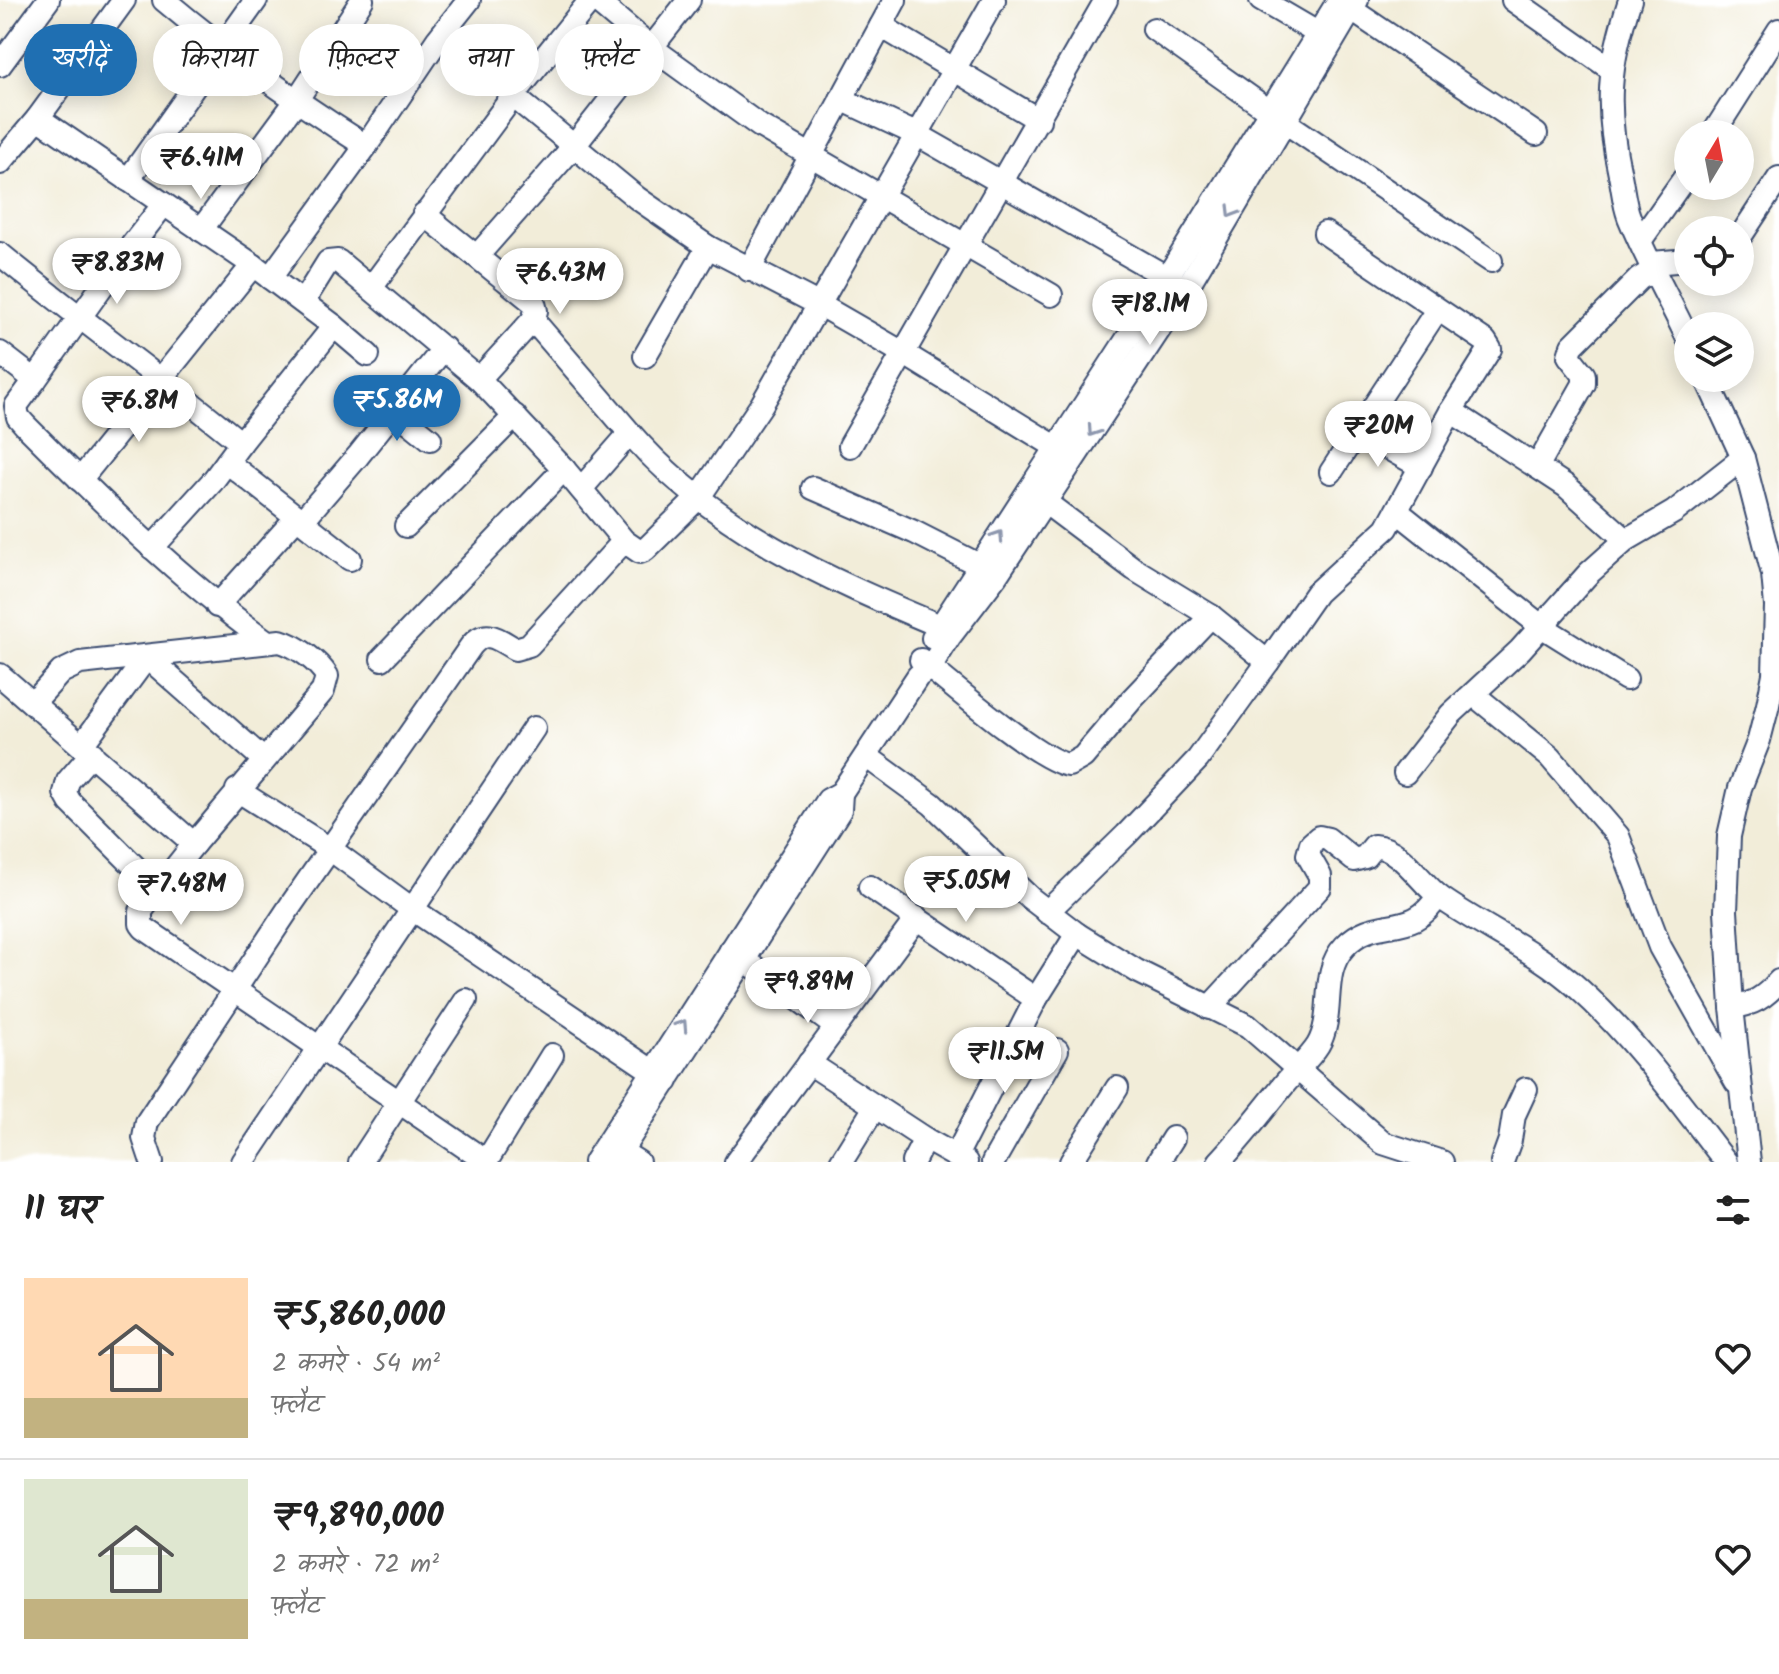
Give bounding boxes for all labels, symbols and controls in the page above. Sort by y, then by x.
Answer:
chip: खरीदें [24,24,137,96]
chip: किराया [153,24,283,96]
chip: फ़िल्टर [299,24,424,96]
chip: नया [440,24,539,96]
chip: फ़्लैट [555,24,664,96]
north arrow [1674,120,1754,200]
map controls [1674,120,1754,392]
pin: ₹6.41M [136,133,266,201]
text: ₹6.41M [159,138,243,180]
one-way arrow [1226,203,1242,218]
button: locate [1674,216,1754,296]
pin: ₹8.83M [52,238,182,306]
text: ₹8.83M [70,243,164,285]
pin: ₹6.43M [495,248,625,316]
text: ₹6.43M [515,253,605,295]
pin: ₹18.1M [1085,279,1215,347]
text: ₹18.1M [1110,284,1190,326]
button: layers [1674,312,1754,392]
pin: ₹5.86M [332,375,462,443]
pin: ₹6.8M [83,376,195,444]
text: ₹5.86M [351,380,443,422]
text: ₹6.8M [100,381,178,423]
pin: ₹20M [1331,401,1425,469]
text: ₹20M [1343,406,1413,448]
one-way arrow [1088,423,1103,437]
one-way arrow [988,530,1003,545]
pin: ₹5.05M [901,856,1031,924]
pin: ₹7.48M [116,859,246,927]
text: ₹5.05M [922,861,1010,903]
text: ₹7.48M [136,864,226,906]
pin: ₹9.89M [743,957,873,1025]
text: ₹9.89M [763,962,853,1004]
one-way arrow [672,1019,687,1034]
pin: ₹11.5M [940,1027,1070,1095]
text: ₹11.5M [966,1032,1044,1074]
text: 11 घर [24,1183,97,1237]
icon: filters [1711,1188,1755,1232]
text: ₹5,860,000 [272,1289,445,1343]
icon: home [88,1310,184,1406]
icon: heart [1711,1336,1755,1380]
text: 2 कमरे · 54 m² [272,1343,440,1385]
text: फ़्लैट [272,1385,322,1427]
text: ₹9,890,000 [272,1490,444,1544]
icon: home [88,1511,184,1607]
icon: heart [1711,1537,1755,1581]
text: 2 कमरे · 72 m² [272,1544,439,1586]
text: फ़्लैट [272,1586,322,1628]

